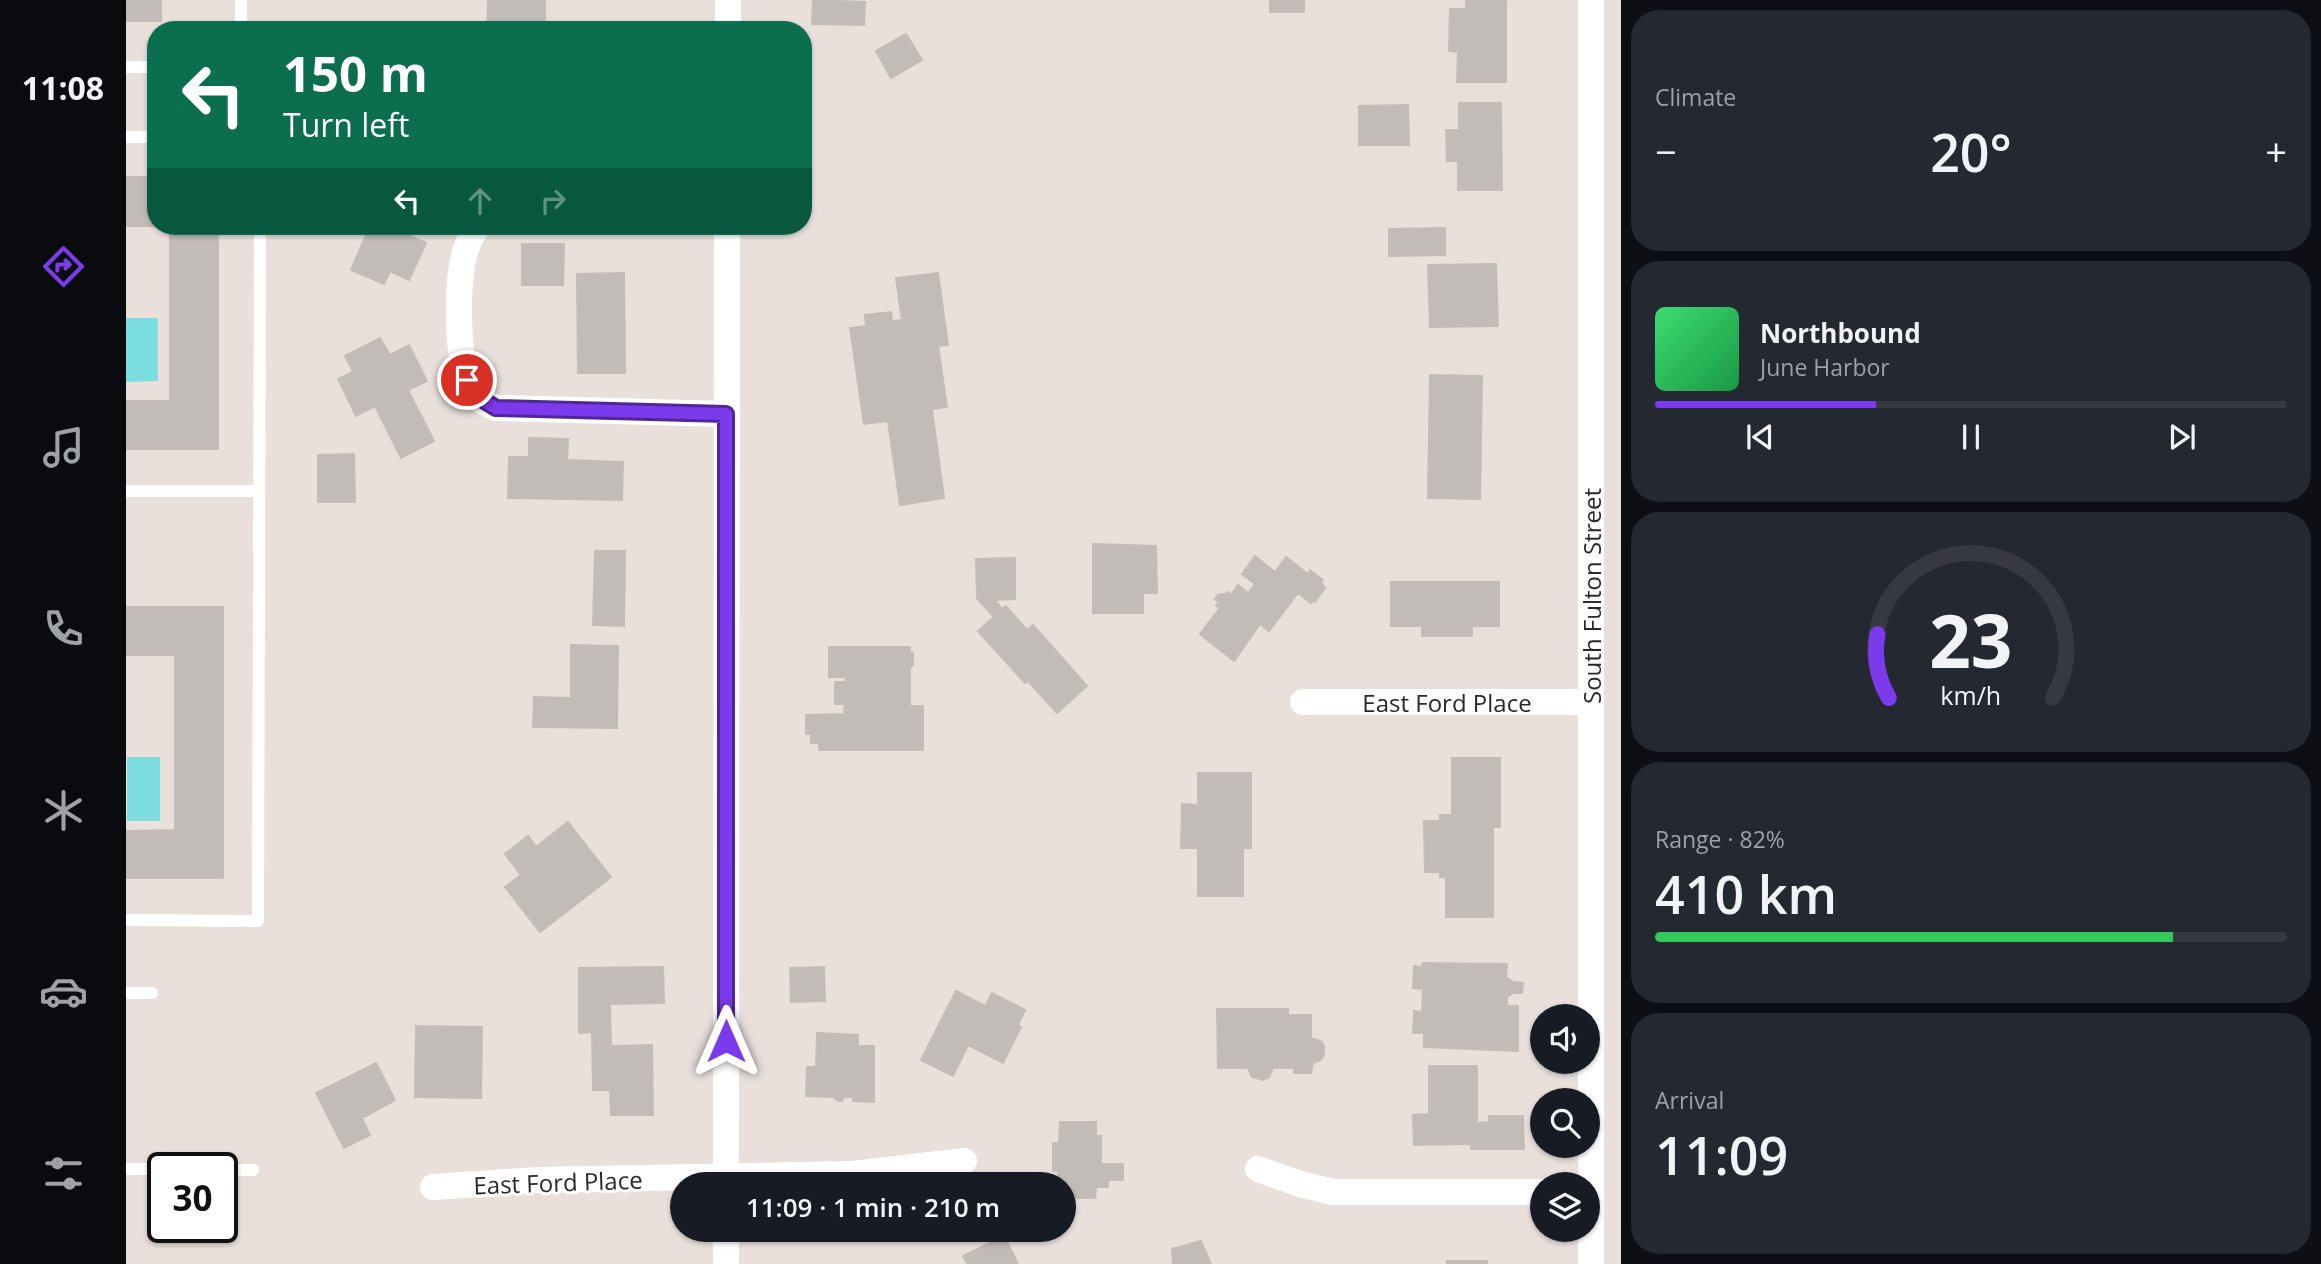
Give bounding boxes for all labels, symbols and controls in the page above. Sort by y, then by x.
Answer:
text: 150 m [283,40,428,106]
icon: left [168,49,259,140]
text: 11:08 [22,66,104,109]
text: Climate [1655,81,1736,113]
text: Turn left [283,103,409,146]
text: 20° [1930,116,2012,187]
text: − [1655,125,1677,177]
text: + [2265,125,2287,177]
icon: left [388,182,426,220]
icon: ahead [461,182,499,220]
icon: right [534,182,572,220]
icon: directions [39,242,88,291]
text: Northbound [1760,315,1921,351]
pin [437,350,497,410]
text: June Harbor [1760,351,1890,383]
icon: arrive [448,361,486,399]
icon: previous [1741,418,1779,456]
icon: pause [1952,418,1990,456]
icon: next [2163,418,2201,456]
icon: music [39,423,88,472]
street label: South Fulton Street [1575,488,1608,704]
text: 23 [1929,590,2013,689]
icon: phone [39,604,88,653]
text: km/h [1941,678,2001,712]
street label: East Ford Place [1362,686,1532,719]
icon: climate [39,786,88,835]
text: Range · 82% [1655,823,1785,855]
text: 410 km [1655,858,1837,929]
icon: car [39,967,88,1016]
position arrow [689,1004,763,1078]
map controls [1530,1004,1600,1242]
button: sound [1530,1004,1600,1074]
text: Arrival [1655,1084,1724,1116]
button: search [1530,1088,1600,1158]
text: 11:09 [1655,1119,1788,1190]
icon: filters [39,1149,88,1198]
speed limit sign: 30 [147,1152,238,1243]
street label: East Ford Place [473,1163,643,1201]
button: layers [1530,1172,1600,1242]
text: 11:09 · 1 min · 210 m [746,1189,1000,1225]

